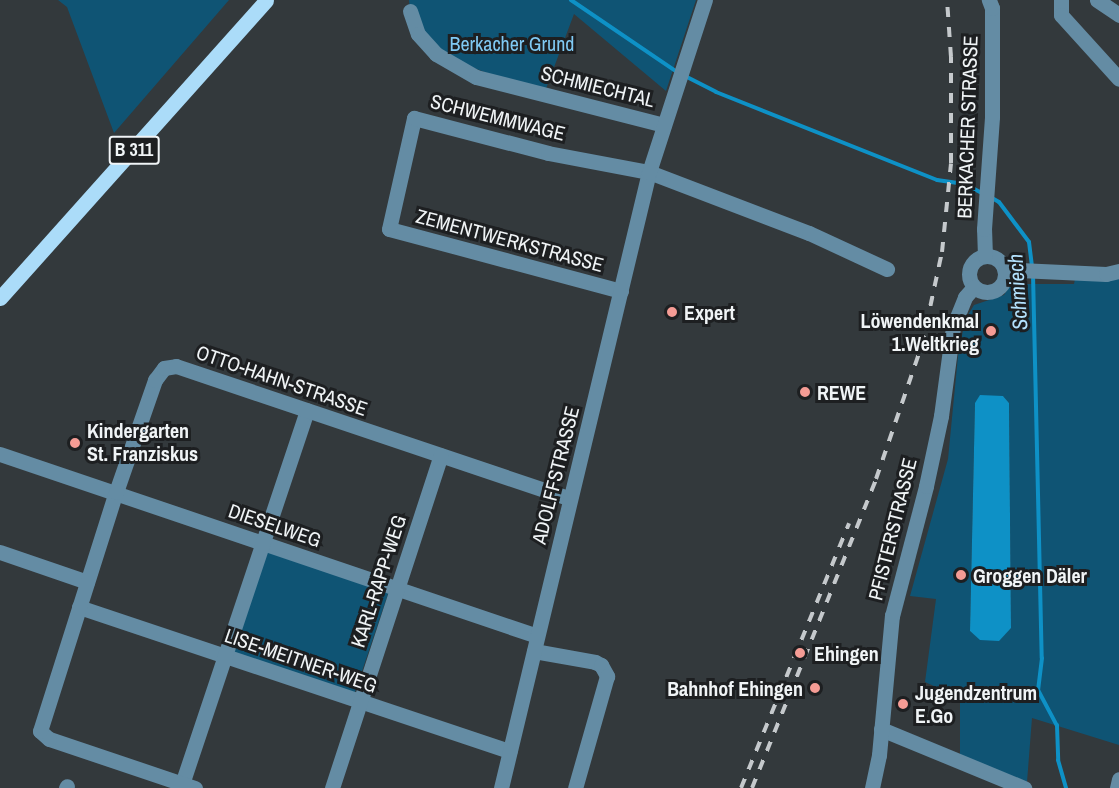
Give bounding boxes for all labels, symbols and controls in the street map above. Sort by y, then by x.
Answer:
park label: Berkacher Grund [450,31,574,55]
street label: BERKACHER STRASSE [952,35,982,219]
street label: SCHMIECHTAL [539,60,657,112]
street label: SCHWEMMWAGE [428,89,568,145]
road number: B 311 [108,135,160,165]
street label: ZEMENTWERKSTRASSE [414,203,606,277]
water label: Schmiech [1003,253,1033,331]
place label: Expert [684,300,735,324]
marker: Expert [665,305,679,319]
place label: Löwendenkmal 1.Weltkrieg [861,308,979,355]
marker: Löwendenkmal 1.Weltkrieg [984,324,998,338]
street label: OTTO-HAHN-STRASSE [193,339,371,421]
place label: REWE [817,380,866,404]
marker: REWE [798,385,812,399]
street label: ADOLFFSTRASSE [526,404,584,546]
place label: Kindergarten St. Franziskus [87,419,198,466]
marker: Kindergarten St. Franziskus [68,436,82,450]
street label: PFISTERSTRASSE [863,455,921,603]
street label: DIESELWEG [226,498,324,552]
street label: KARL-RAPP-WEG [345,512,411,650]
place label: Groggen Däler [973,563,1087,587]
marker: Groggen Däler [954,568,968,582]
street label: LISE-MEITNER-WEG [222,623,380,697]
place label: Ehingen [814,641,879,665]
marker: Ehingen [791,644,809,662]
place label: Bahnhof Ehingen [667,676,803,700]
place label: Jugendzentrum E.Go [915,680,1037,727]
marker: Bahnhof Ehingen [808,681,822,695]
marker: Jugendzentrum E.Go [896,697,910,711]

